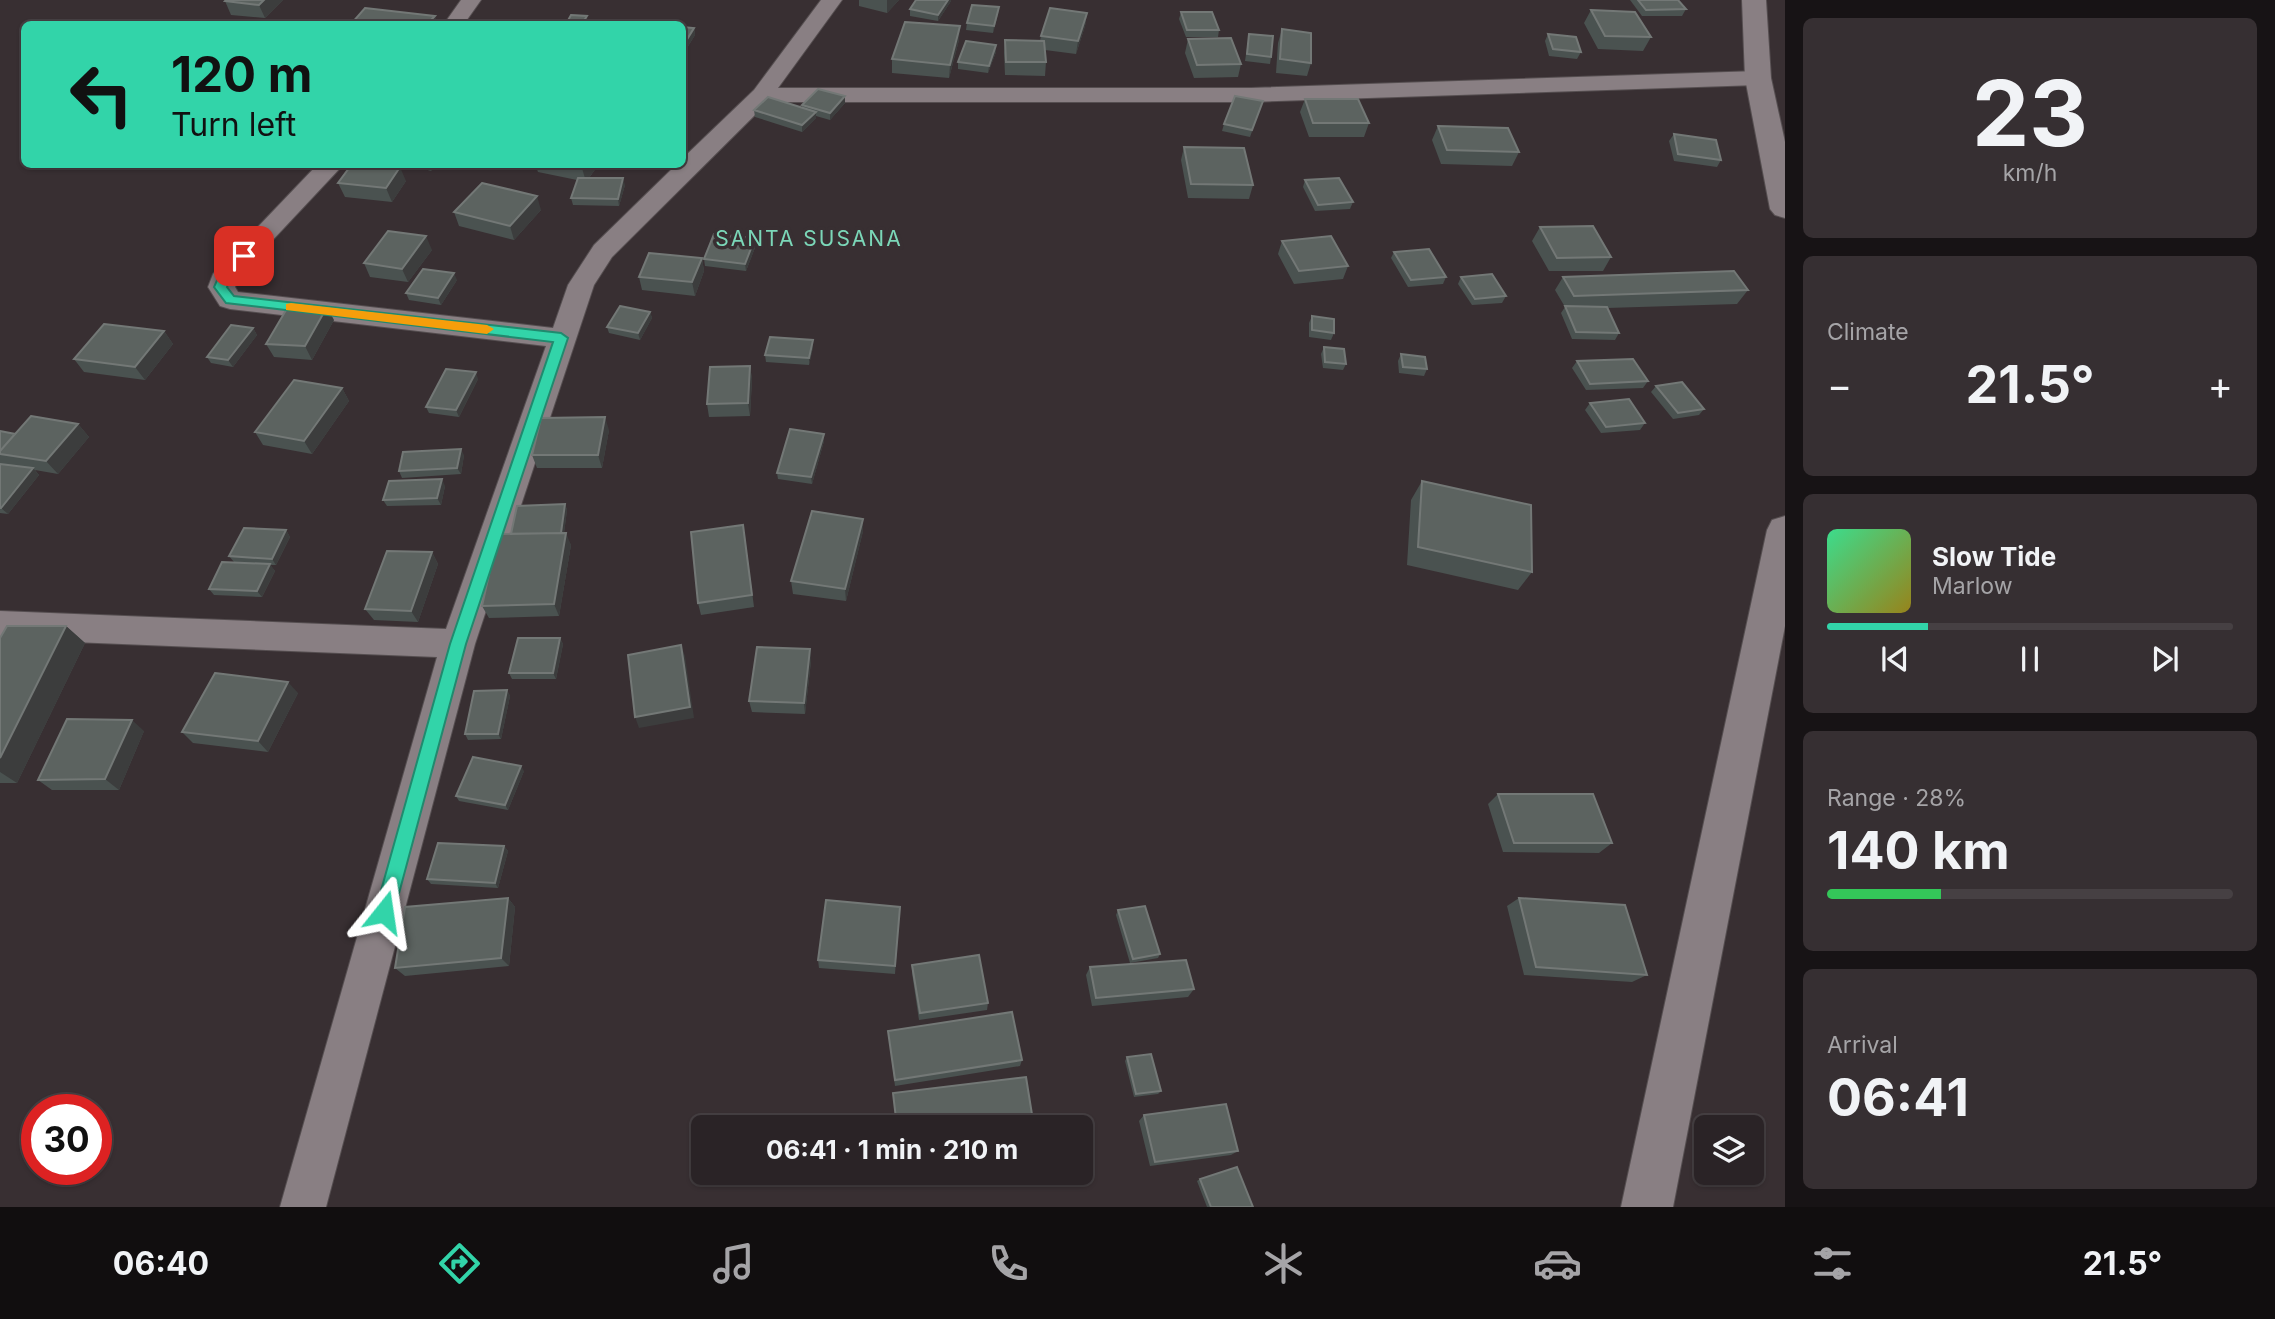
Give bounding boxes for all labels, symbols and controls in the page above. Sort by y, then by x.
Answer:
text: 120 m [171,45,312,104]
icon: left [56,49,147,140]
text: 23 [1972,58,2088,168]
text: Turn left [171,105,296,144]
text: km/h [2003,159,2057,187]
pin [214,226,274,286]
district label: SANTA SUSANA [715,226,903,251]
icon: arrive [225,237,263,275]
text: Climate [1827,318,1909,346]
text: 21.5° [1965,353,2095,416]
text: − [1827,362,1852,408]
text: + [2208,362,2233,408]
text: Slow Tide [1932,541,2056,572]
text: Marlow [1932,572,2012,600]
icon: previous [1876,640,1914,678]
icon: pause [2011,640,2049,678]
icon: next [2146,640,2184,678]
text: Range · 28% [1827,784,1966,812]
text: 140 km [1827,819,2010,882]
position arrow [347,875,421,949]
text: Arrival [1827,1031,1898,1059]
text: 06:41 [1827,1066,1969,1129]
speed limit sign: 30 [21,1094,112,1185]
map controls [1694,1115,1764,1185]
button: layers [1694,1115,1764,1185]
text: 06:41 · 1 min · 210 m [766,1134,1018,1165]
icon: directions [435,1239,484,1288]
icon: music [709,1239,758,1288]
icon: phone [984,1239,1033,1288]
icon: climate [1259,1239,1308,1288]
icon: car [1533,1239,1582,1288]
icon: filters [1808,1239,1857,1288]
text: 06:40 [113,1244,209,1283]
text: 21.5° [2083,1244,2162,1283]

